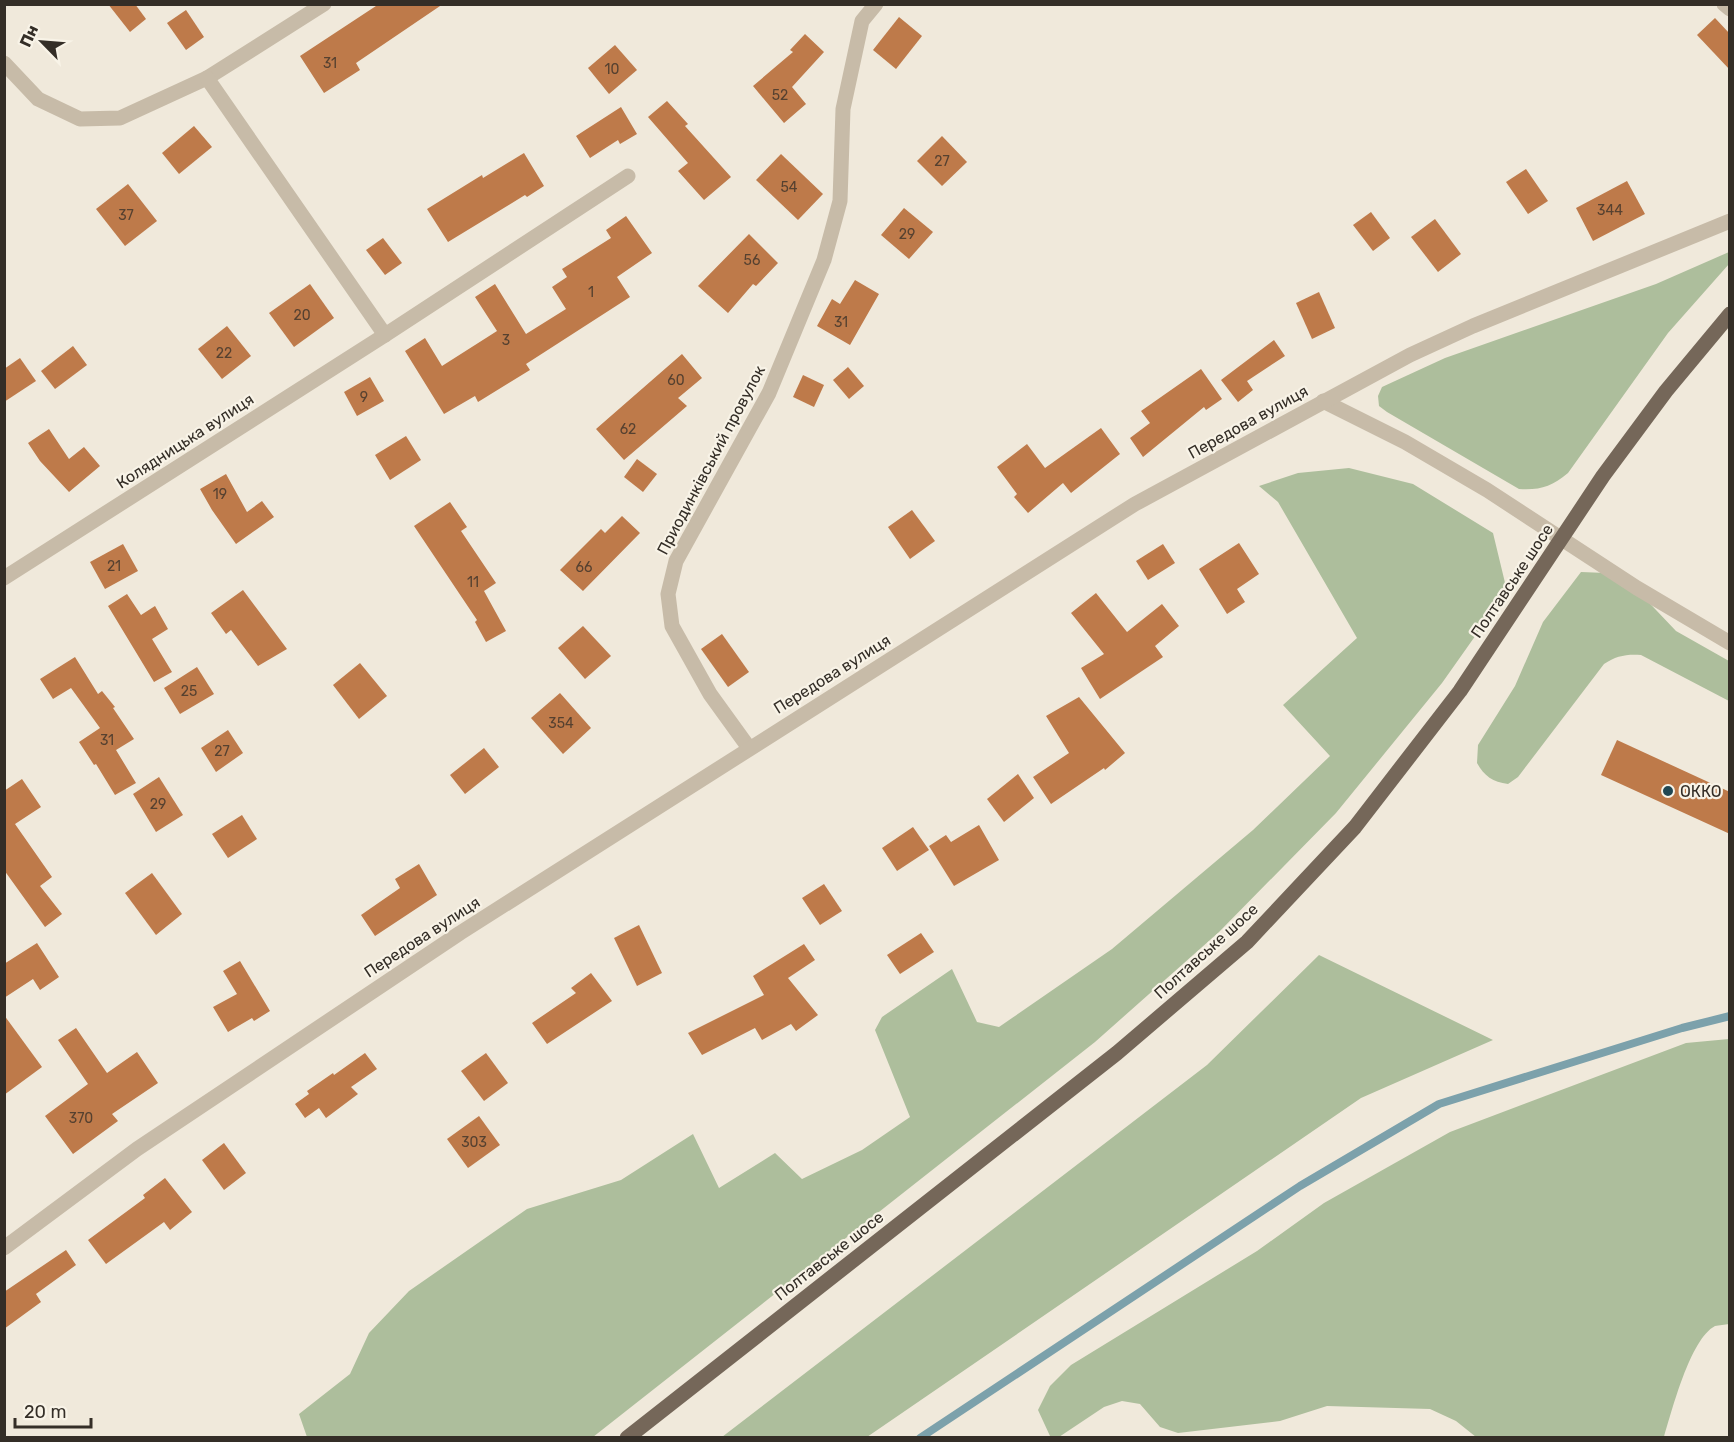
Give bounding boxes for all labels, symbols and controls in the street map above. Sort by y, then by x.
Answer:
north arrow [12,12,72,72]
text: Пн [16,22,42,50]
house number: 31 [323,55,337,72]
house number: 10 [605,61,620,78]
house number: 52 [772,87,788,104]
house number: 27 [934,153,950,170]
house number: 54 [780,179,798,196]
house number: 344 [1597,202,1623,219]
house number: 37 [118,207,134,224]
house number: 29 [899,226,915,243]
house number: 56 [744,252,760,269]
house number: 1 [588,284,594,301]
house number: 20 [293,307,311,324]
house number: 31 [834,314,848,331]
house number: 3 [502,332,510,349]
house number: 22 [216,345,232,362]
street label: Приодинківський провулок [653,362,769,558]
house number: 60 [667,372,685,389]
street label: Передова вулиця [1185,381,1311,463]
street label: Колядницька вулиця [113,389,257,493]
house number: 9 [360,389,368,406]
house number: 62 [620,421,636,438]
house number: 19 [213,486,227,503]
street label: Полтавське шосе [1467,520,1557,642]
house number: 21 [107,558,121,575]
house number: 66 [576,559,592,576]
house number: 11 [467,574,479,591]
street label: Передова вулиця [770,630,894,718]
house number: 25 [181,683,197,700]
house number: 354 [548,715,574,732]
house number: 31 [100,732,114,749]
house number: 27 [214,743,230,760]
place label: ОККО [1680,782,1722,801]
marker: ОККО [1661,784,1675,798]
house number: 29 [150,796,166,813]
street label: Передова вулиця [361,892,483,982]
street label: Полтавське шосе [1150,899,1262,1003]
house number: 370 [69,1110,93,1127]
house number: 303 [461,1134,487,1151]
street label: Полтавське шосе [771,1207,887,1304]
scale bar [15,1391,92,1429]
text: 20 m [24,1401,66,1423]

